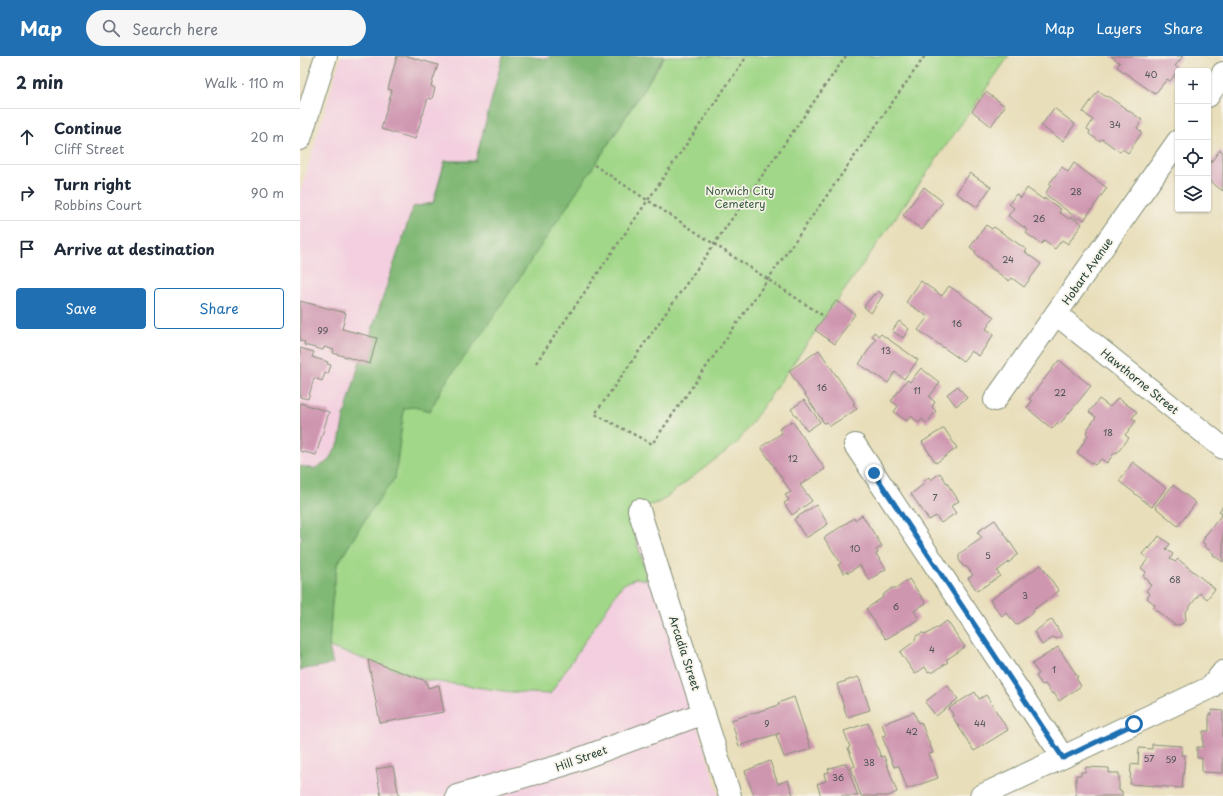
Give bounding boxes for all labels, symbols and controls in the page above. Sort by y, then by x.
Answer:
search box [86,10,366,46]
text: Map [20,14,62,42]
icon: search [100,17,122,39]
text: Search here [132,17,218,40]
text: Map [1045,18,1075,39]
text: Layers [1097,18,1142,39]
text: Share [1164,18,1203,39]
house number: 40 [1145,67,1158,81]
map controls [1175,68,1211,212]
button: + [1175,68,1211,104]
text: 2 min [16,69,63,95]
text: Walk · 110 m [205,73,284,92]
button: − [1175,104,1211,140]
text: Continue [54,116,122,139]
house number: 34 [1109,117,1121,131]
icon: ahead [16,126,38,148]
text: 20 m [250,127,284,146]
text: Cliff Street [54,139,124,158]
button: locate [1175,140,1211,176]
text: Turn right [54,172,131,195]
button: layers [1175,176,1211,212]
icon: right [16,182,38,204]
park label: Norwich City Cemetery [706,182,774,212]
text: 90 m [251,183,284,202]
house number: 28 [1070,184,1082,198]
text: Robbins Court [54,195,142,214]
house number: 26 [1033,211,1045,225]
street label: Hobart Avenue [1057,234,1117,308]
text: Arrive at destination [54,237,215,260]
icon: arrive [16,238,38,260]
house number: 24 [1002,252,1014,266]
button: Save [16,288,146,329]
button: Share [154,288,284,329]
house number: 16 [952,316,962,330]
house number: 99 [318,323,329,337]
house number: 13 [881,343,891,357]
street label: Hawthorne Street [1097,344,1183,418]
house number: 16 [817,380,827,394]
house number: 11 [913,383,921,397]
house number: 22 [1054,385,1066,399]
house number: 18 [1103,425,1113,439]
house number: 12 [788,451,798,465]
route end [865,464,883,482]
house number: 7 [932,490,938,504]
house number: 10 [850,541,861,555]
house number: 5 [985,548,991,562]
house number: 68 [1169,572,1181,586]
house number: 3 [1022,588,1028,602]
house number: 6 [893,599,899,613]
street label: Arcadia Street [665,613,705,693]
house number: 4 [929,642,935,656]
house number: 1 [1052,662,1056,676]
route start [1125,715,1143,733]
house number: 9 [764,716,770,730]
house number: 44 [974,716,986,730]
house number: 42 [906,724,918,738]
street label: Hill Street [553,741,610,775]
house number: 57 [1144,751,1154,765]
house number: 59 [1165,752,1177,766]
house number: 38 [863,755,875,769]
house number: 36 [832,770,844,784]

